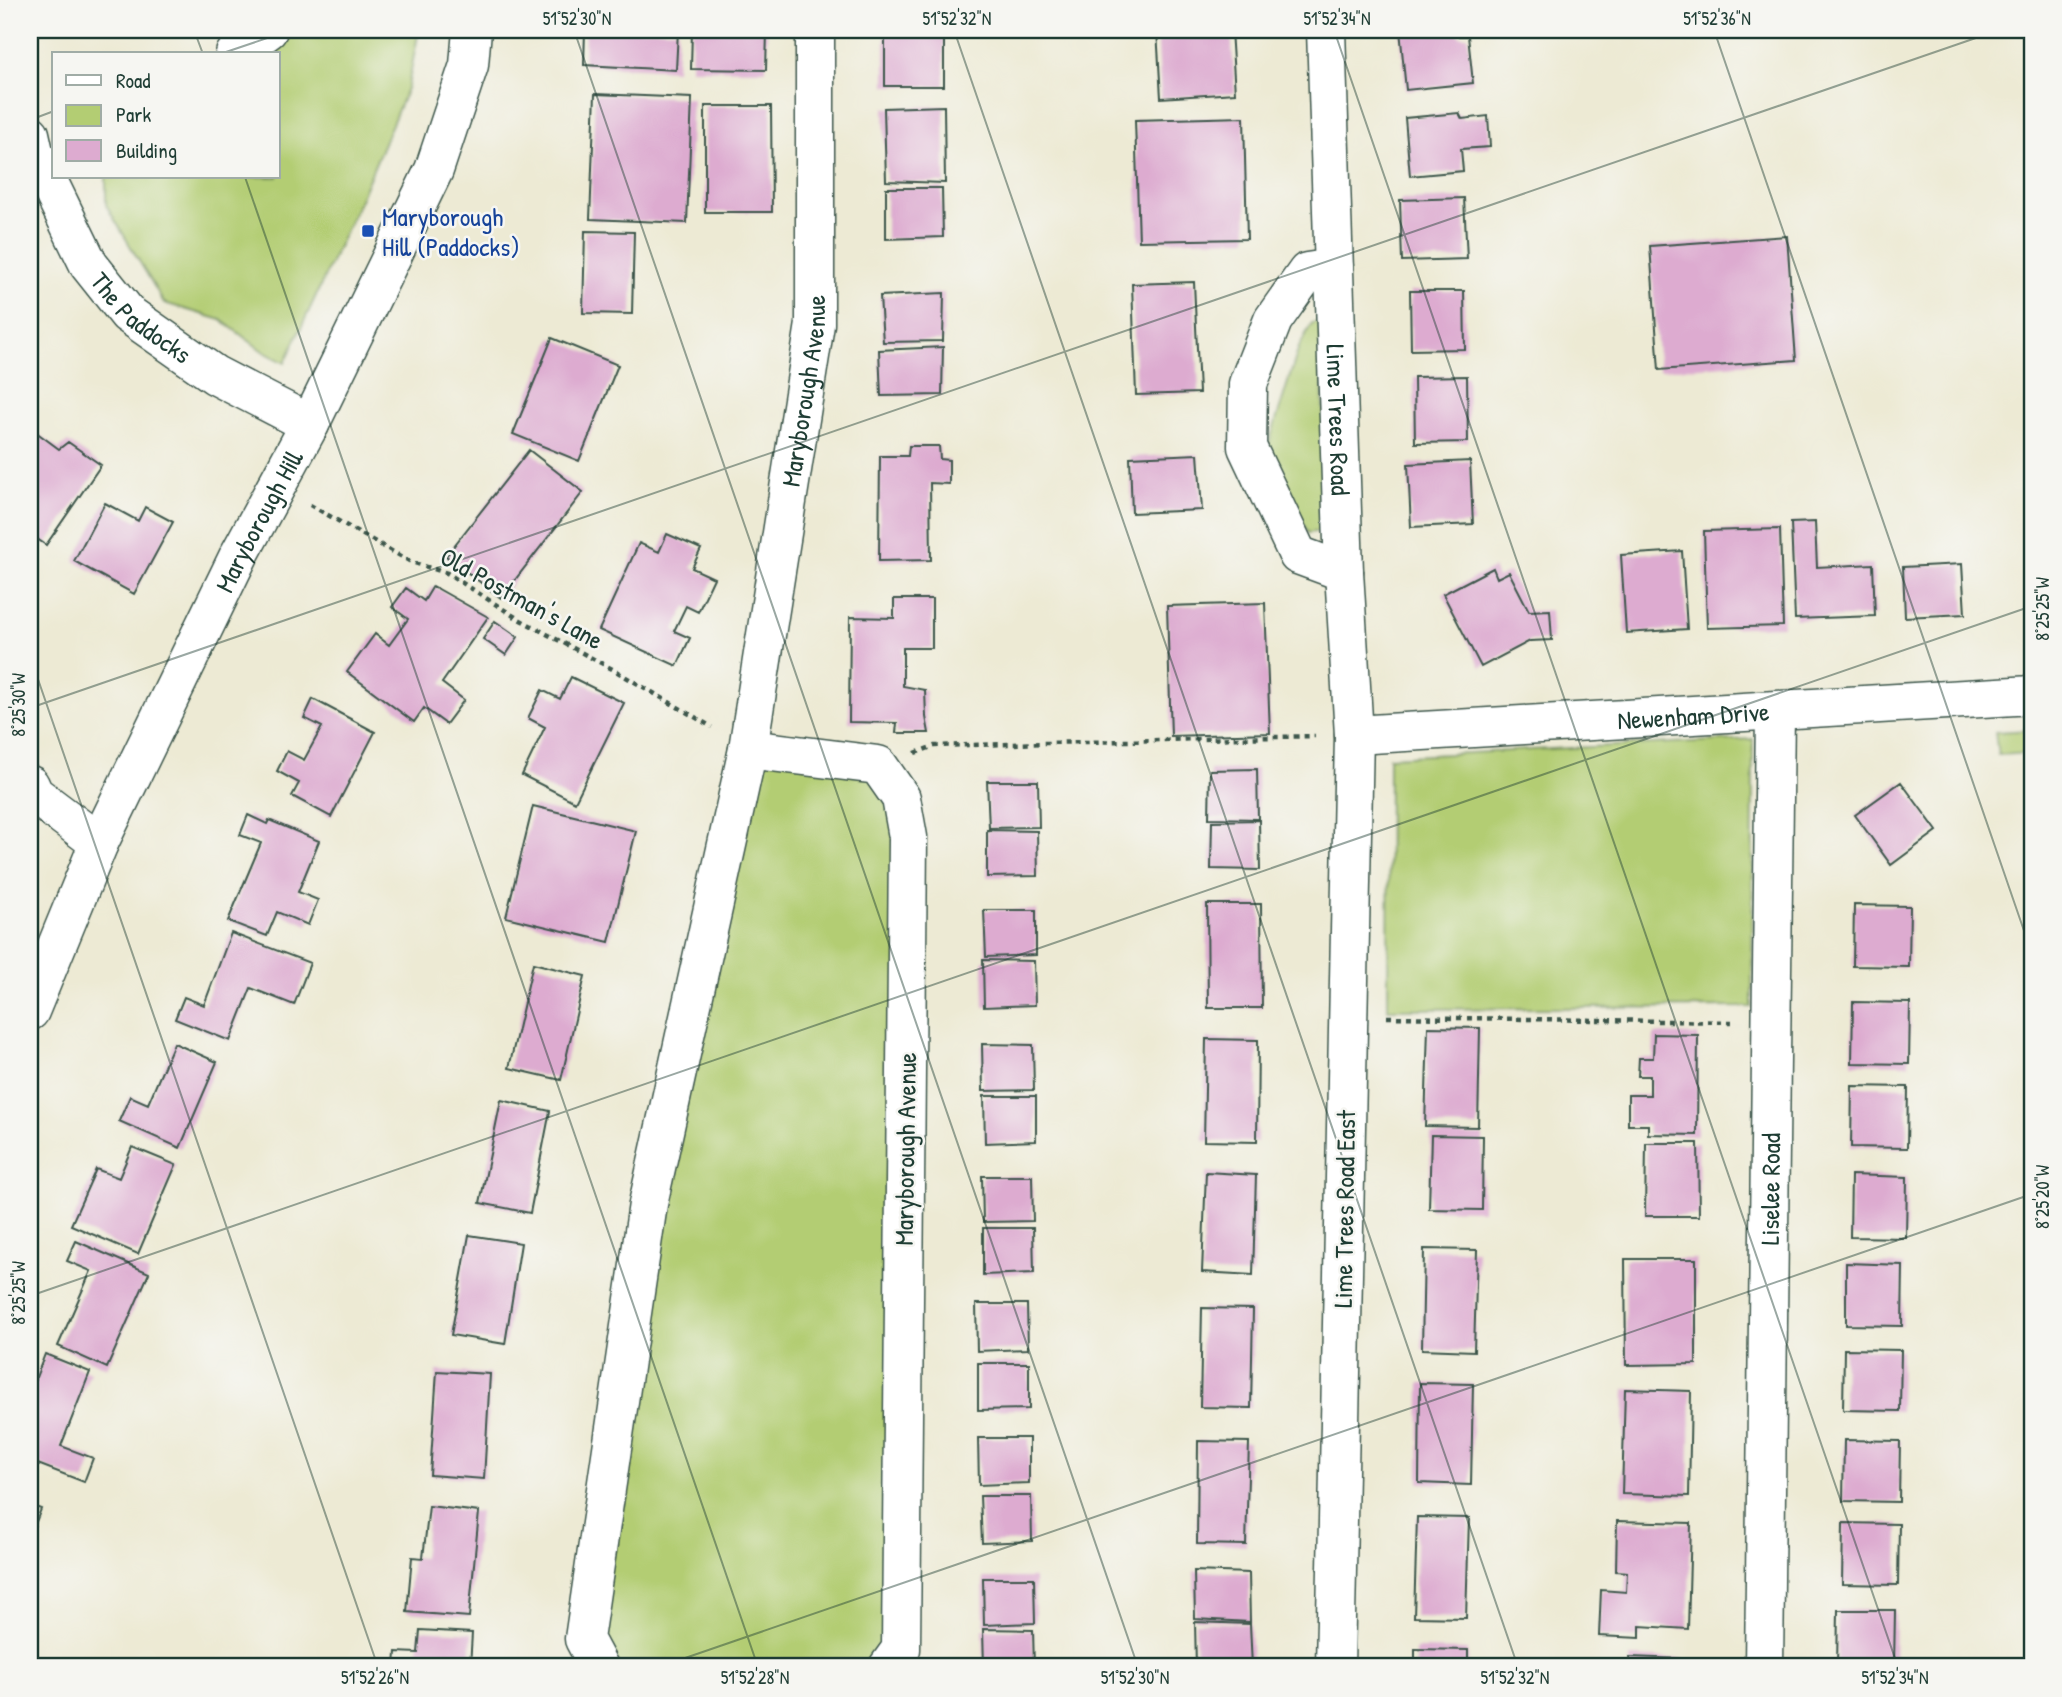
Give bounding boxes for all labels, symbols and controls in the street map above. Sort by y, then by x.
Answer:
text: 51°52'30"N [543,6,611,31]
text: 51°52'32"N [923,6,991,31]
text: 51°52'34"N [1303,6,1371,31]
text: 51°52'36"N [1683,6,1751,31]
legend [52,52,280,178]
text: Road [116,66,150,95]
text: Park [116,100,151,129]
text: Building [116,136,177,165]
place label: Maryborough Hill (Paddocks) [382,199,520,264]
marker: Maryborough Hill (Paddocks) [360,223,376,239]
street label: The Paddocks [83,264,199,371]
street label: Maryborough Avenue [772,295,833,489]
street label: Lime Trees Road [1319,344,1359,496]
street label: Maryborough Hill [206,443,311,598]
street label: Old Postman's Lane [434,539,610,657]
text: 8°25'25"W [2030,577,2055,641]
text: 8°25'30"W [6,673,31,737]
street label: Newenham Drive [1616,693,1770,737]
street label: Maryborough Avenue [886,1052,924,1246]
street label: Lime Trees Road East [1325,1109,1363,1308]
street label: Liselee Road [1751,1133,1788,1245]
text: 8°25'20"W [2030,1165,2055,1229]
text: 8°25'25"W [6,1261,31,1325]
text: 51°52'26"N [341,1665,409,1690]
text: 51°52'28"N [721,1665,789,1690]
text: 51°52'30"N [1101,1665,1169,1690]
text: 51°52'32"N [1481,1665,1549,1690]
text: 51°52'34"N [1861,1665,1929,1690]

